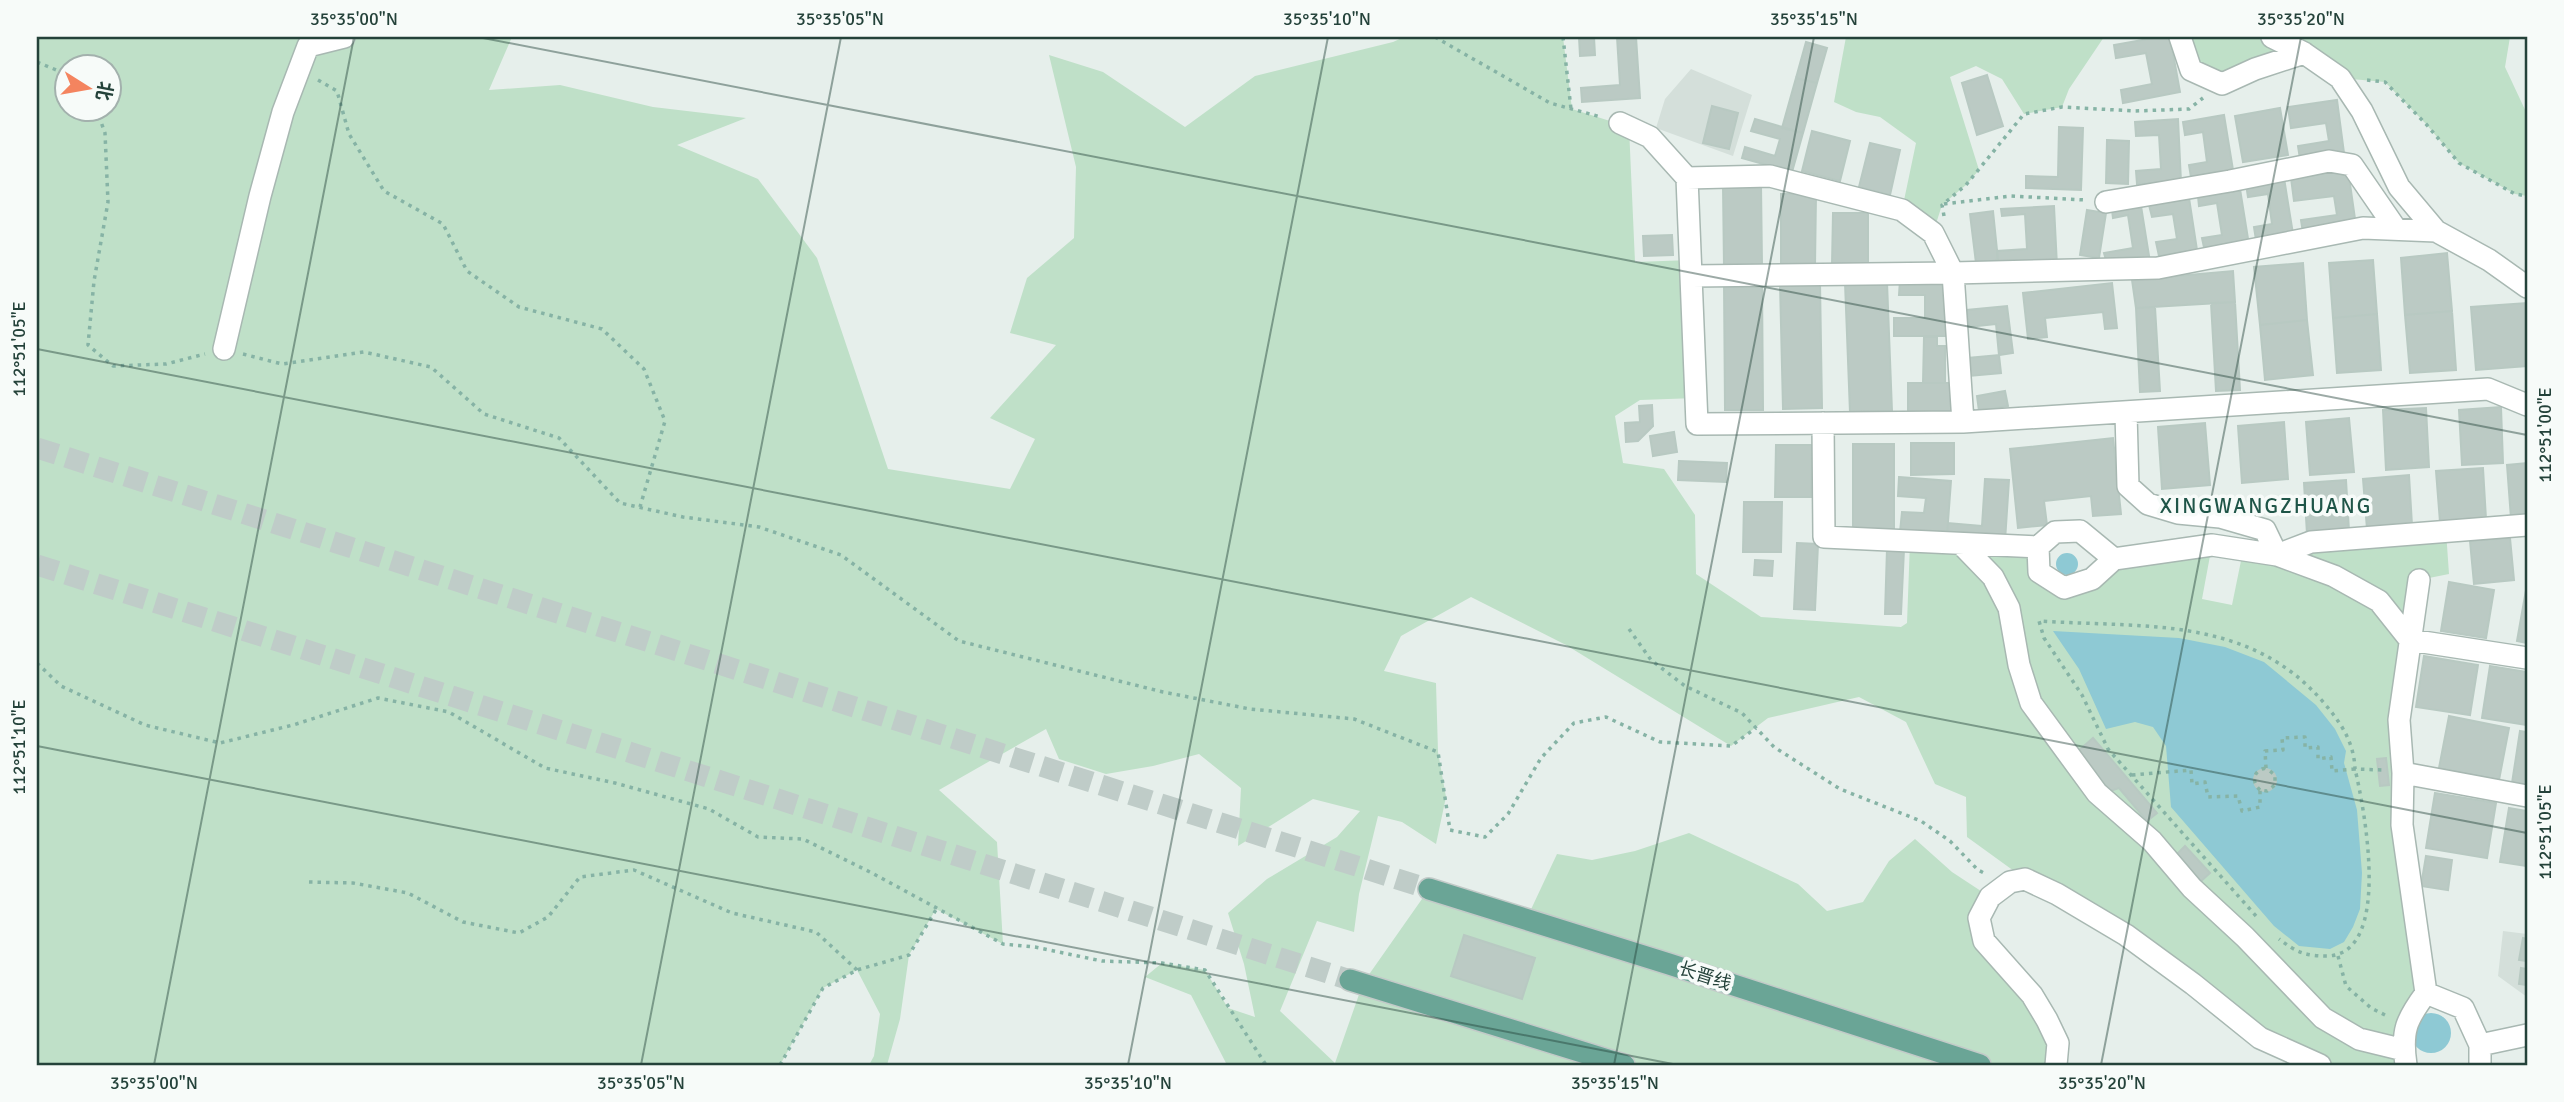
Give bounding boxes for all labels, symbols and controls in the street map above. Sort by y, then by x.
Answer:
text: 35°35'00"N [310,8,398,30]
text: 35°35'05"N [796,8,884,30]
text: 35°35'10"N [1283,8,1371,30]
text: 35°35'15"N [1770,8,1858,30]
text: 35°35'20"N [2257,8,2345,30]
north arrow [52,52,122,122]
text: 北 [90,79,117,103]
text: 112°51'05"E [8,301,30,397]
text: 112°51'00"E [2534,387,2556,483]
district label: XINGWANGZHUANG [2160,493,2372,519]
text: 112°51'10"E [8,699,30,795]
text: 112°51'05"E [2534,784,2556,880]
street label: 长晋线 [1676,957,1734,995]
text: 35°35'00"N [110,1072,198,1094]
text: 35°35'05"N [597,1072,685,1094]
text: 35°35'10"N [1084,1072,1172,1094]
text: 35°35'15"N [1571,1072,1659,1094]
text: 35°35'20"N [2058,1072,2146,1094]

